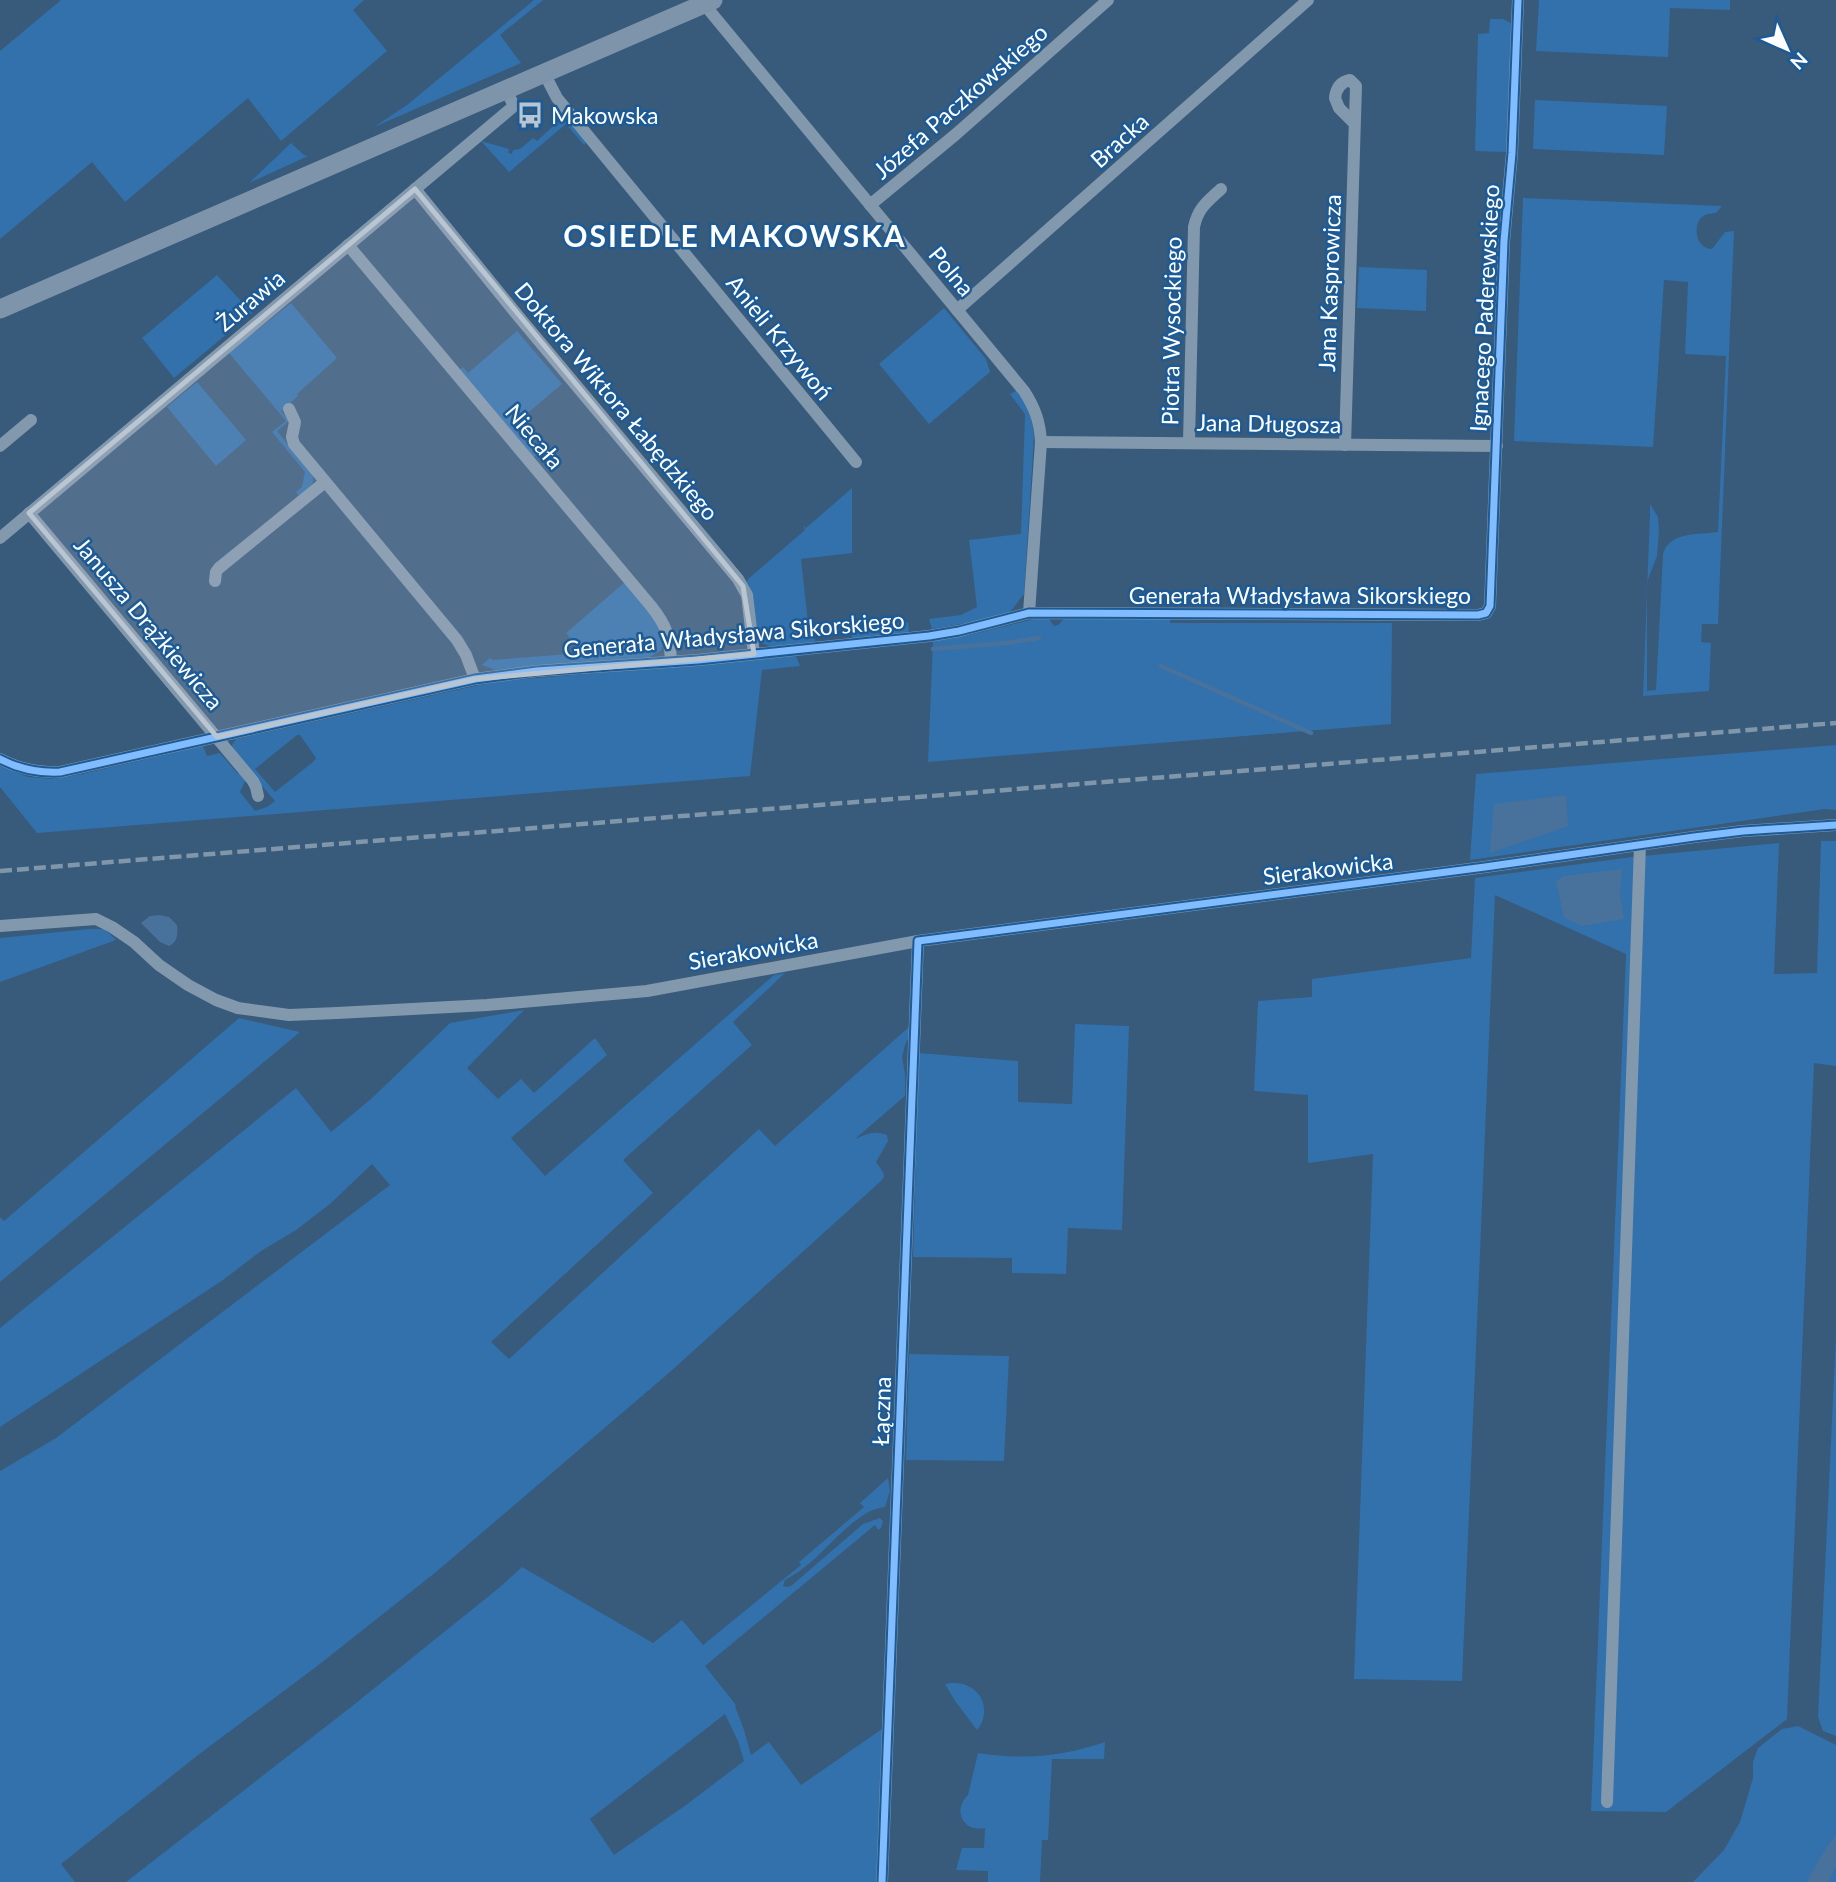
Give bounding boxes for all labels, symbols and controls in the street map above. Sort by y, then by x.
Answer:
north arrow [1752,14,1822,84]
street label: Józefa Paczkowskiego [867,18,1053,184]
text: N [1786,48,1813,75]
bus stop icon: Makowska [515,100,545,130]
place label: Makowska [551,101,658,129]
street label: Bracka [1084,107,1154,173]
street label: Ignacego Paderewskiego [1464,184,1504,432]
street label: Jana Kasprowicza [1312,194,1346,372]
district label: OSIEDLE MAKOWSKA [563,217,907,253]
street label: Piotra Wysockiego [1155,236,1187,426]
street label: Polna [923,241,981,301]
street label: Żurawia [210,263,290,337]
street label: Anieli Krzywoń [721,269,839,405]
street label: Doktora Wiktora Łabędzkiego [509,276,725,526]
street label: Niecała [500,398,570,474]
street label: Jana Długosza [1196,408,1342,438]
street label: Janusza Drążkiewicza [69,531,229,715]
street label: Generała Władysława Sikorskiego [1129,581,1471,609]
street label: Generała Władysława Sikorskiego [562,605,906,663]
street label: Sierakowicka [1261,846,1395,890]
street label: Sierakowicka [686,925,820,975]
street label: Łączna [866,1376,896,1446]

